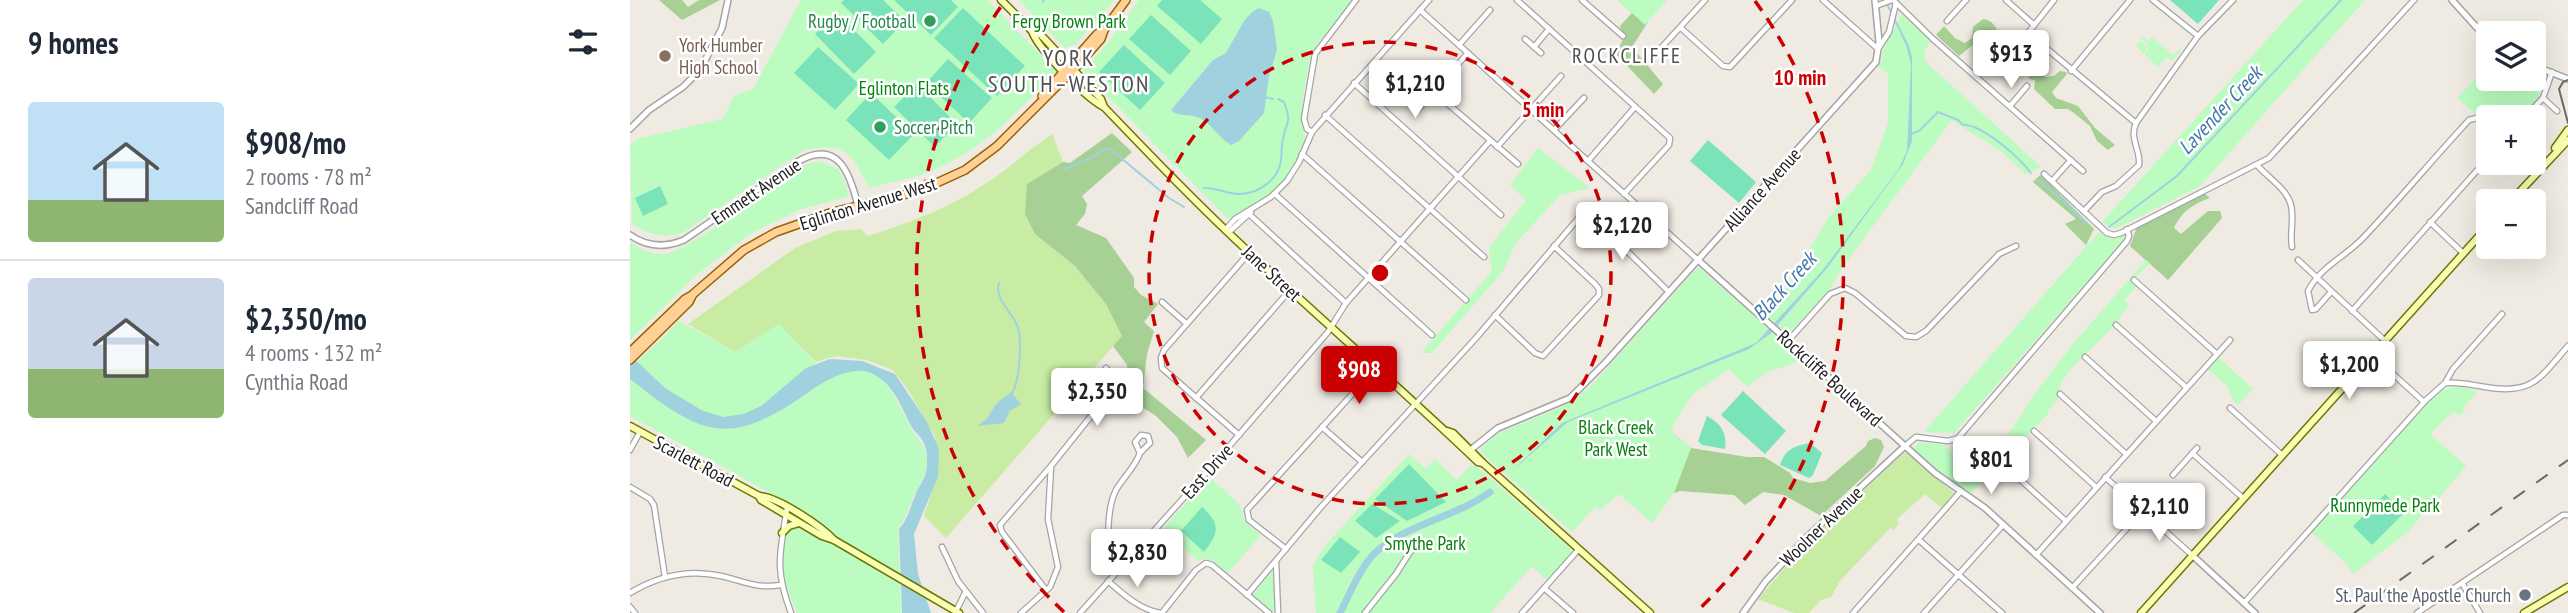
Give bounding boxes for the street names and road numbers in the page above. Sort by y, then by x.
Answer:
street label: Alliance Avenue [1718,142,1806,236]
street label: Emmett Avenue [707,152,805,230]
street label: Eglinton Avenue West [797,171,940,235]
street label: Jane Street [1237,239,1307,307]
street label: Rockcliffe Boulevard [1773,325,1887,431]
street label: Scarlett Road [650,430,738,492]
street label: East Drive [1176,438,1238,504]
street label: Woolner Avenue [1775,480,1868,571]

